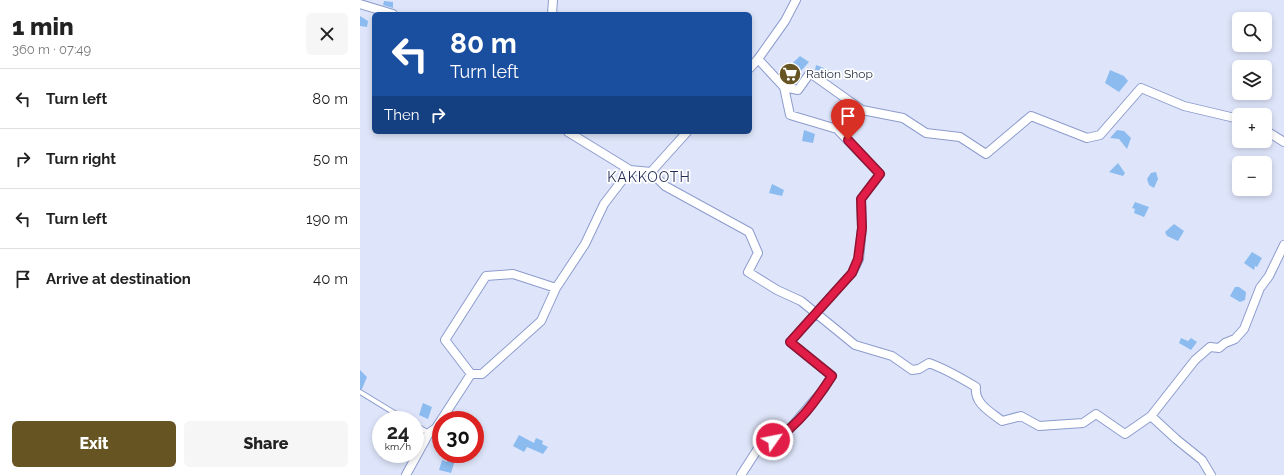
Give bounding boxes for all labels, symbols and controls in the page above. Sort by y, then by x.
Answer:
text: 1 min [12,12,74,41]
map controls [1232,12,1272,196]
button: search [1232,12,1272,52]
button: close [306,13,348,55]
text: 80 m [450,27,517,60]
icon: left [384,28,436,80]
text: 360 m · 07:49 [12,42,91,57]
button: layers [1232,60,1272,100]
text: Turn left [450,61,519,82]
supermarket icon: Ration Shop [777,61,803,87]
place label: Ration Shop [806,67,873,81]
icon: left [12,88,34,110]
text: Turn left [46,90,107,108]
text: 80 m [312,90,348,108]
pin [831,99,865,140]
icon: right [427,104,449,126]
icon: arrive [837,105,859,127]
text: Then [384,106,419,124]
button: + [1232,108,1272,148]
icon: right [12,148,34,170]
text: Turn right [46,150,116,168]
text: 50 m [313,150,348,168]
button: − [1232,156,1272,196]
district label: KAKKOOTH [607,169,691,185]
icon: left [12,208,34,230]
text: Turn left [46,210,107,228]
text: 190 m [306,210,348,228]
icon: arrive [12,268,34,290]
text: Arrive at destination [46,270,191,288]
text: 40 m [313,270,348,288]
speed limit sign: 30 [432,411,484,463]
position arrow [752,419,794,461]
text: 24 [387,420,409,444]
button: Exit [12,421,176,467]
button: Share [184,421,348,467]
text: km/h [385,441,411,452]

